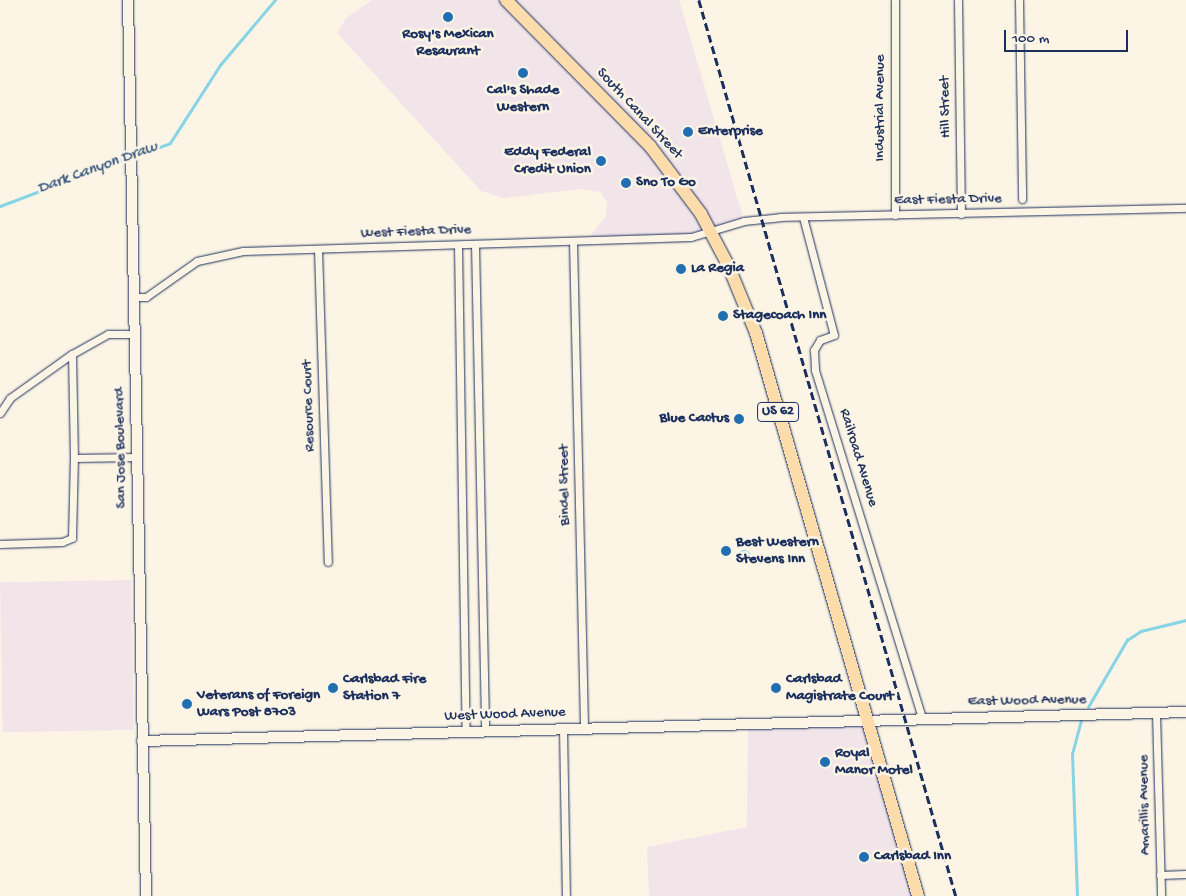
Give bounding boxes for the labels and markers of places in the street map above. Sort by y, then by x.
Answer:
marker: Rosy's Mexican Resaurant [442,11,454,23]
place label: Rosy's Mexican Resaurant [402,25,494,60]
marker: Cal's Shade Western [517,67,529,79]
place label: Cal's Shade Western [487,81,559,116]
place label: Enterprise [698,123,763,141]
marker: Enterprise [682,126,694,138]
place label: Eddy Federal Credit Union [504,143,591,178]
marker: Eddy Federal Credit Union [595,155,607,167]
place label: Sno To Go [636,174,696,192]
marker: Sno To Go [620,177,632,189]
place label: La Regia [691,260,744,278]
marker: La Regia [675,263,687,275]
place label: Stagecoach Inn [733,307,826,325]
marker: Stagecoach Inn [717,310,729,322]
place label: Blue Cactus [659,410,729,428]
marker: Blue Cactus [733,413,745,425]
place label: Best Western Stevens Inn [736,533,819,568]
marker: Best Western Stevens Inn [720,545,732,557]
place label: Carlsbad Fire Station 7 [343,670,426,705]
place label: Carlsbad Magistrate Court [786,670,894,705]
marker: Carlsbad Fire Station 7 [327,682,339,694]
marker: Carlsbad Magistrate Court [770,682,782,694]
place label: Veterans of Foreign Wars Post 8703 [197,686,320,721]
marker: Veterans of Foreign Wars Post 8703 [181,698,193,710]
place label: Royal Manor Motel [835,744,913,779]
marker: Royal Manor Motel [819,756,831,768]
place label: Carlsbad Inn [874,848,951,866]
marker: Carlsbad Inn [858,851,870,863]

